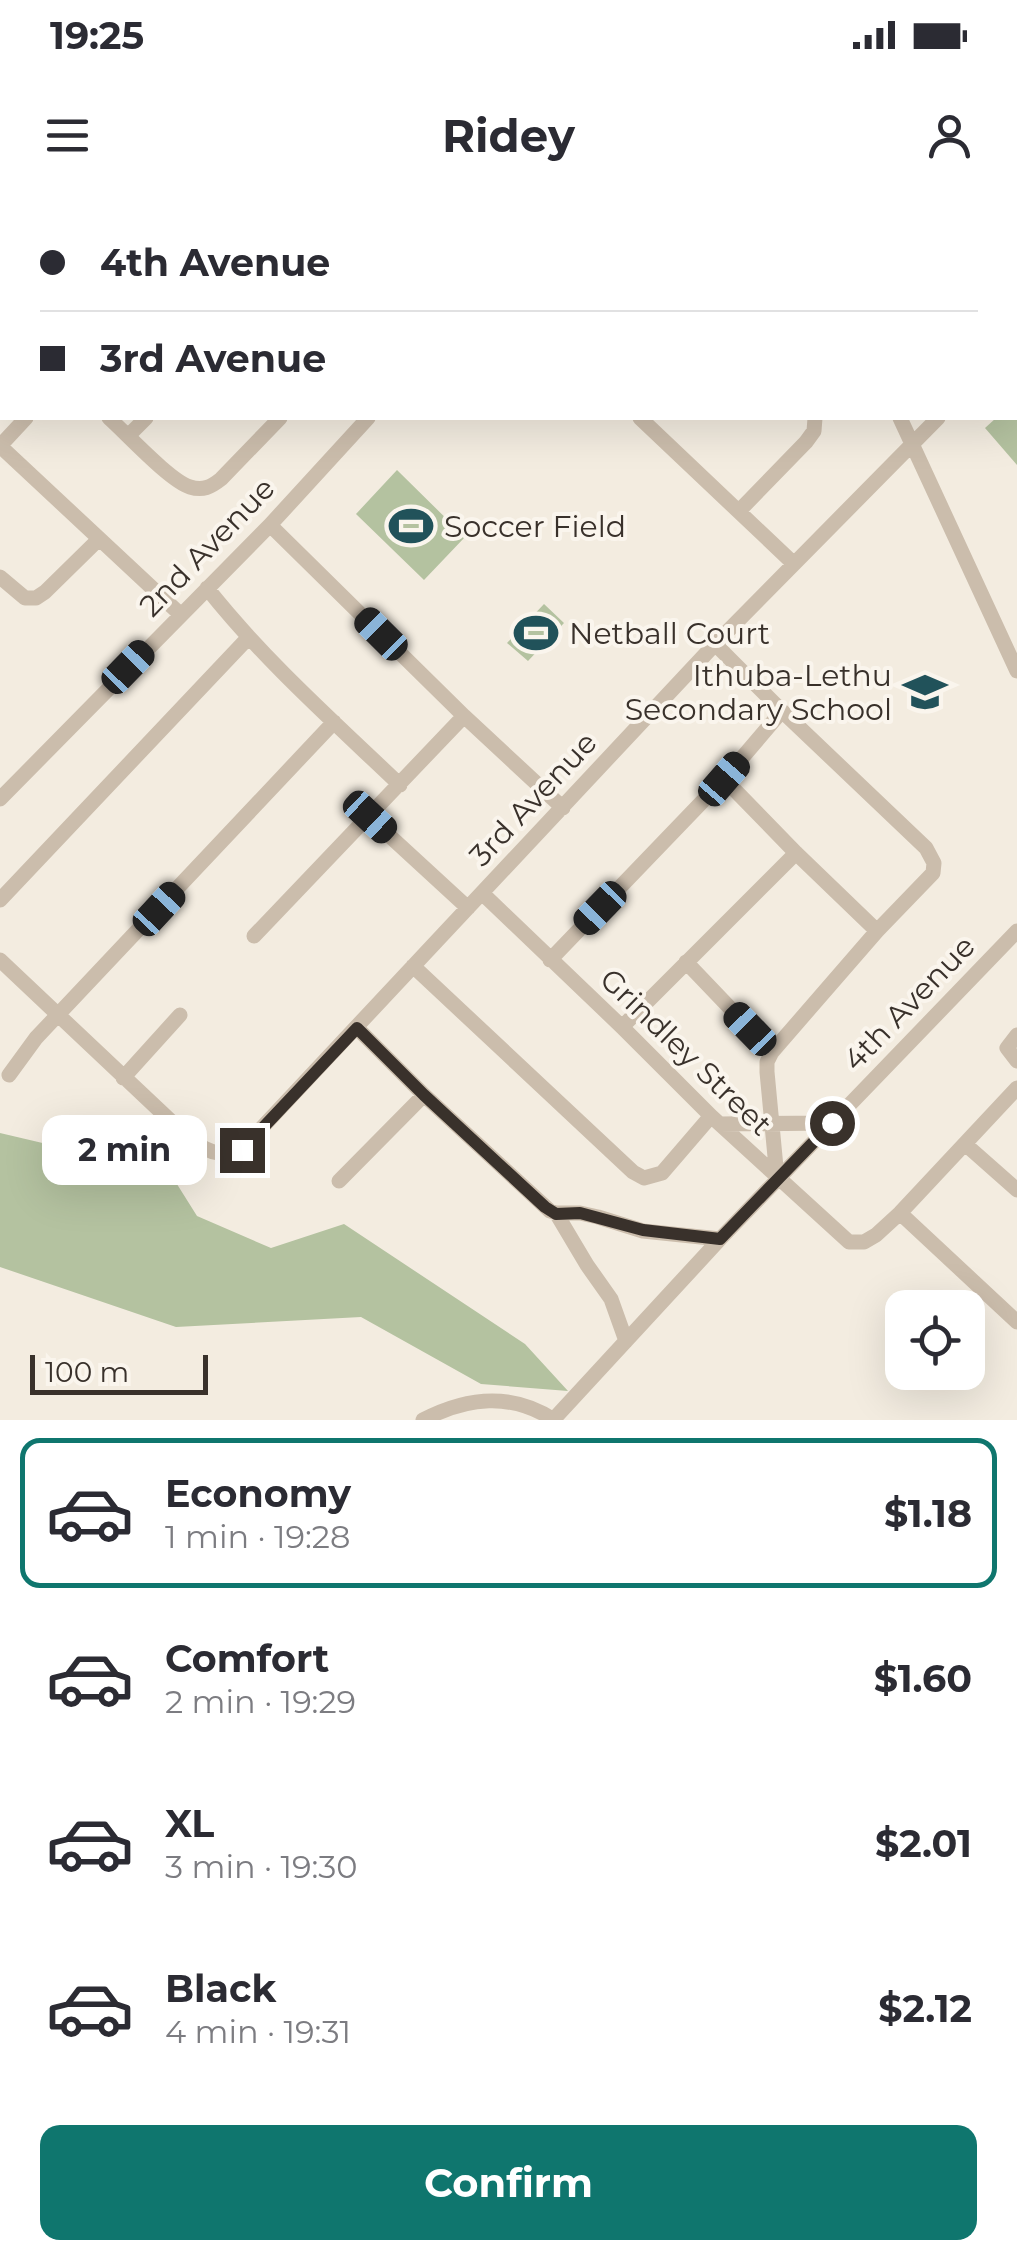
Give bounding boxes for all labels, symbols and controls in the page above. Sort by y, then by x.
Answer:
text: 19:25 [50,12,144,59]
icon: menu [40,108,95,163]
text: Ridey [442,108,575,163]
icon: person [922,108,977,163]
text: 4th Avenue [100,239,330,286]
text: 3rd Avenue [100,335,326,382]
street label: 2nd Avenue [132,470,282,624]
sports icon: Soccer Field [387,502,435,550]
place label: Soccer Field [444,508,626,545]
car [349,602,413,666]
sports icon: Netball Court [512,609,560,657]
place label: Netball Court [569,615,770,652]
car [96,635,160,699]
place label: Ithuba-Lethu Secondary School [625,657,892,728]
school or university icon: Ithuba-Lethu Secondary School [901,668,949,716]
street label: 3rd Avenue [462,724,604,874]
car [693,747,755,811]
car [338,786,402,848]
car [568,876,632,940]
car [128,877,190,941]
street label: 4th Avenue [835,928,983,1078]
street label: Grindley Street [592,961,780,1143]
car [718,997,782,1061]
route start [810,1101,855,1146]
callout: 2 min [42,1115,207,1185]
route end [220,1128,265,1173]
text: 2 min [78,1130,171,1169]
map controls [885,1290,985,1390]
button: locate [885,1290,985,1390]
scale bar [30,1350,208,1394]
text: 100 m [45,1355,129,1389]
icon: car [45,1468,135,1558]
text: Economy [165,1470,351,1517]
text: $1.18 [884,1490,972,1537]
text: 1 min · 19:28 [165,1517,350,1556]
icon: car [45,1633,135,1723]
text: Comfort [165,1635,329,1682]
text: $1.60 [874,1655,972,1702]
text: 2 min · 19:29 [165,1682,356,1721]
icon: car [45,1798,135,1888]
text: XL [165,1800,214,1847]
text: $2.01 [875,1820,972,1867]
text: 3 min · 19:30 [165,1847,358,1886]
icon: car [45,1963,135,2053]
text: Black [165,1965,276,2012]
text: $2.12 [878,1985,972,2032]
text: 4 min · 19:31 [165,2012,351,2051]
button: Confirm [40,2125,977,2240]

